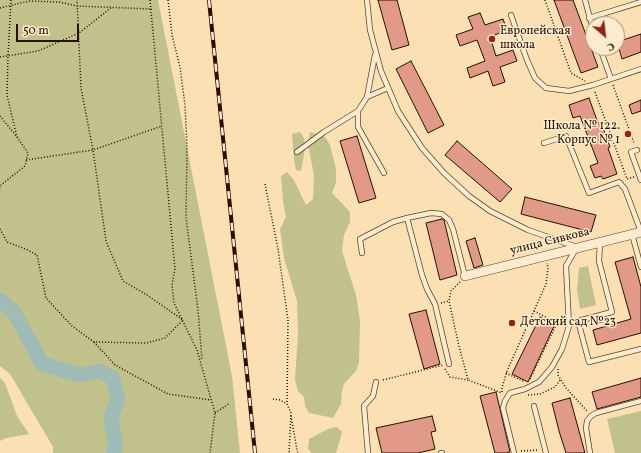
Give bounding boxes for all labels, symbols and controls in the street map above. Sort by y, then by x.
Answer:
scale bar [18,16,81,42]
north arrow [585,16,625,56]
text: 50 m [23,23,49,39]
place label: Европейская школа [500,25,571,53]
marker: Европейская школа [487,34,497,44]
text: С [604,38,617,54]
place label: Школа № 122. Корпус № 1 [544,120,620,148]
marker: Школа № 122. Корпус № 1 [623,129,633,139]
street label: улица Сивкова [509,225,591,259]
place label: Детский сад №23 [520,316,616,330]
marker: Детский сад №23 [507,318,517,328]

